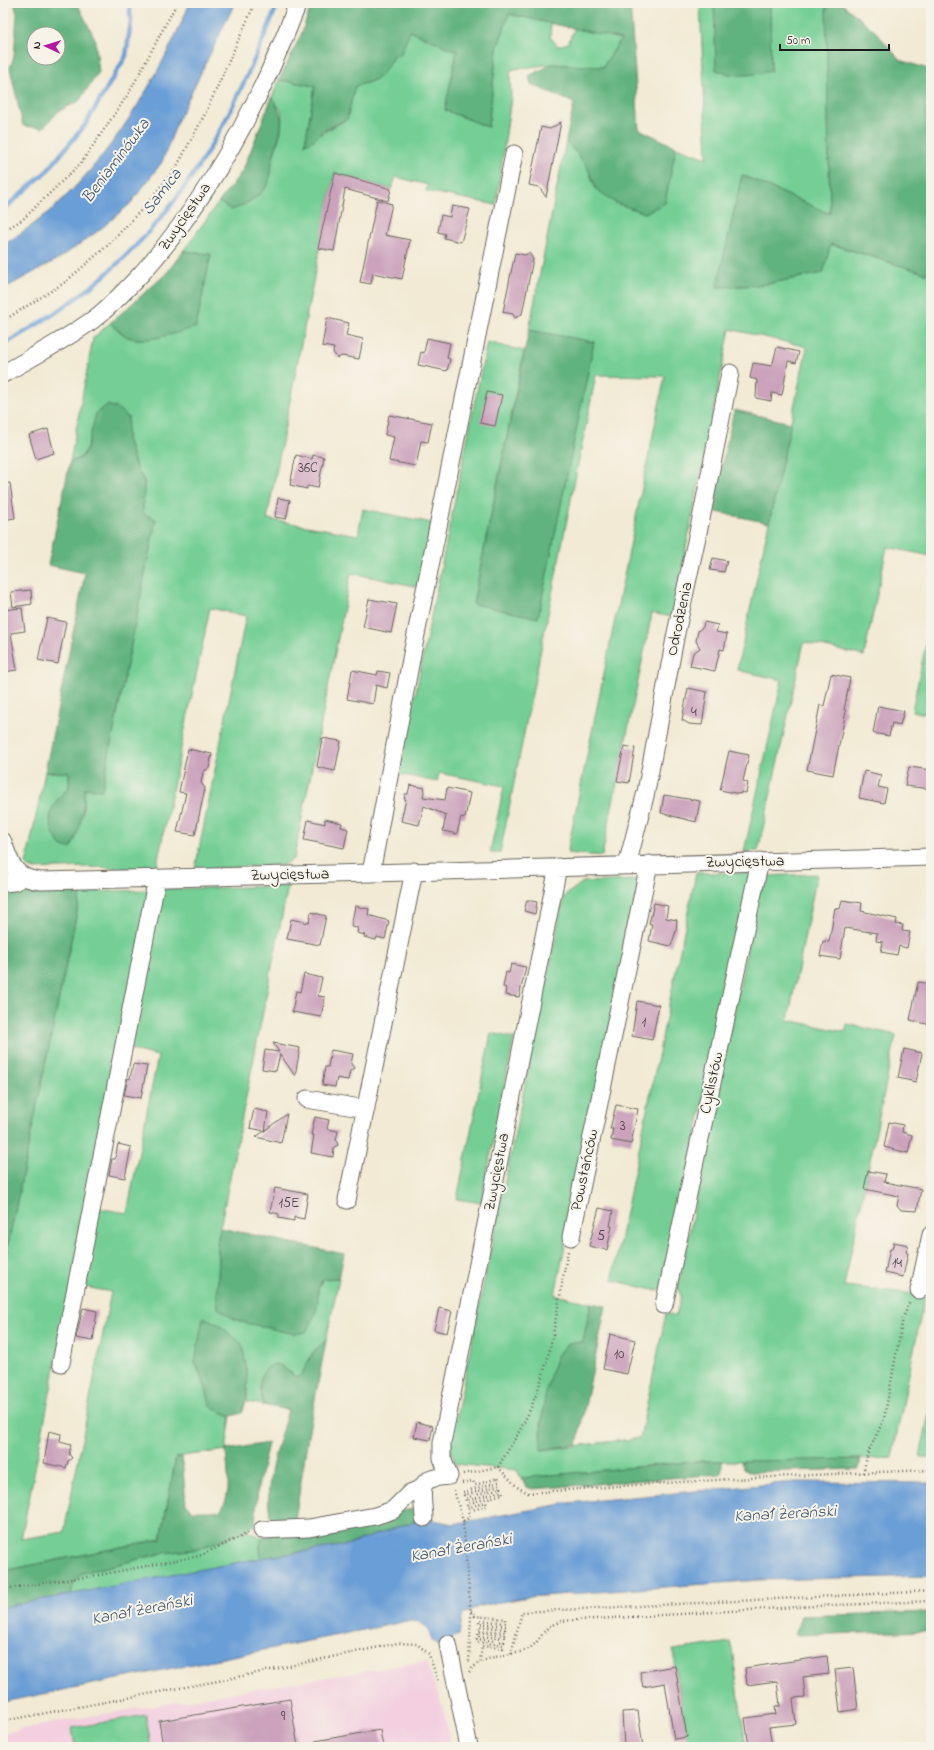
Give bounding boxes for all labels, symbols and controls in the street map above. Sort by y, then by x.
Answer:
north arrow [26,26,66,66]
scale bar [780,26,889,52]
text: 50 m [786,32,810,50]
text: N [29,41,45,50]
water label: Beniaminówka [76,113,157,209]
water label: Samica [136,163,189,221]
street label: Zwycięstwa [153,178,217,256]
house number: 36C [298,458,318,479]
street label: Odrodzenia [660,580,700,658]
house number: 4 [691,702,697,723]
street label: Zwycięstwa [705,849,785,875]
street label: Zwycięstwa [250,862,330,888]
house number: 1 [642,1012,647,1033]
street label: Cyklistów [694,1050,730,1116]
house number: 3 [620,1116,626,1137]
street label: Powstańców [565,1127,605,1213]
street label: Zwycięstwa [478,1131,516,1213]
house number: 15E [279,1193,299,1214]
house number: 5 [597,1226,605,1247]
house number: 14 [892,1253,902,1274]
house number: 10 [614,1344,624,1365]
water label: Kanał Żerański [733,1499,839,1529]
water label: Kanał Żerański [408,1526,515,1569]
water label: Kanał Żerański [89,1588,197,1632]
house number: 9 [281,1706,286,1727]

